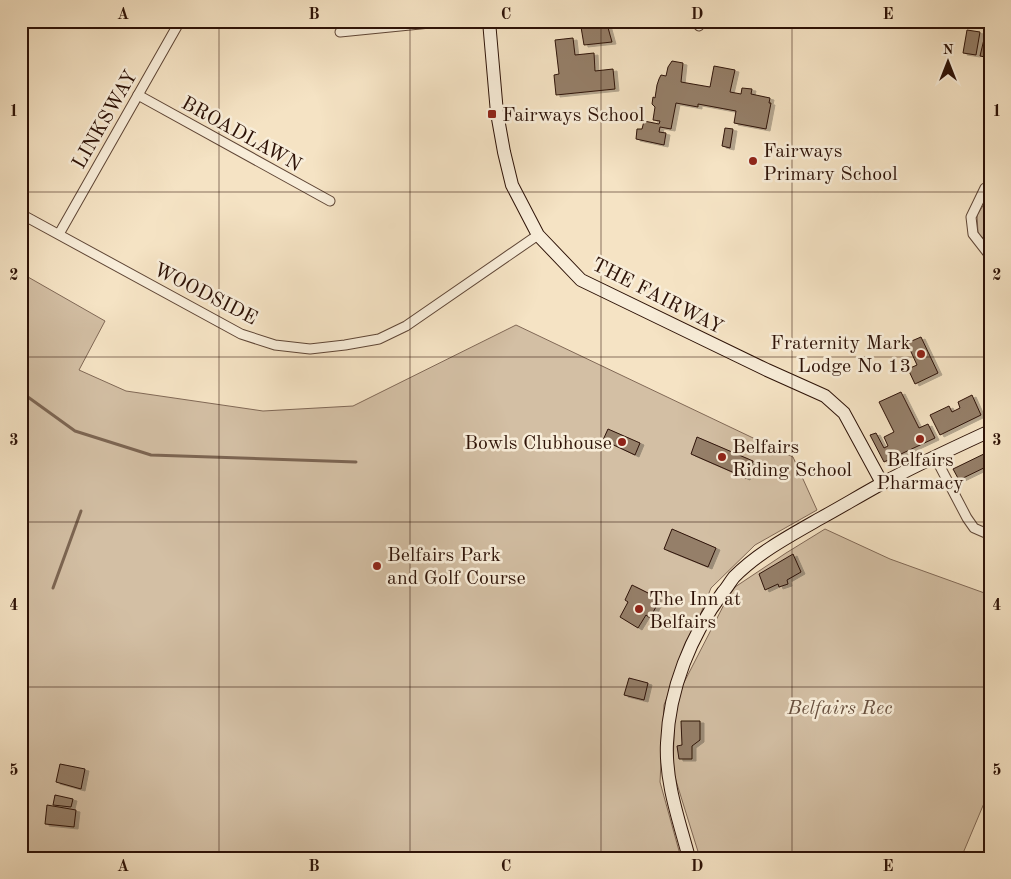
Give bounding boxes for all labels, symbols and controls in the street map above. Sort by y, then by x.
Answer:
text: A [117,7,129,23]
text: B [308,7,320,23]
text: C [501,7,511,23]
text: D [691,7,703,23]
text: E [882,7,894,23]
north arrow [924,38,974,88]
text: N [943,43,954,57]
street label: LINKSWAY [70,67,142,173]
street label: BROADLAWN [178,94,304,176]
text: 1 [9,104,19,120]
text: 1 [992,104,1002,120]
place label: Fairways School [502,106,644,126]
marker: Fairways School [486,108,498,120]
place label: Fairways Primary School [763,142,898,185]
marker: Fairways Primary School [747,155,759,167]
street label: THE FAIRWAY [588,255,726,339]
street label: WOODSIDE [150,260,260,329]
text: 2 [9,268,19,284]
text: 2 [992,268,1002,284]
place label: Fraternity Mark Lodge No 13 [770,334,911,377]
marker: Fraternity Mark Lodge No 13 [915,348,927,360]
text: 3 [9,433,19,449]
marker: Belfairs Pharmacy [914,433,926,445]
text: 3 [992,433,1002,449]
place label: Bowls Clubhouse [464,434,612,454]
marker: Bowls Clubhouse [616,436,628,448]
place label: Belfairs Riding School [732,438,852,481]
marker: Belfairs Riding School [716,451,728,463]
place label: Belfairs Pharmacy [876,451,964,494]
place label: Belfairs Park and Golf Course [387,546,526,589]
marker: Belfairs Park and Golf Course [371,560,383,572]
place label: The Inn at Belfairs [649,590,741,633]
text: 4 [9,598,19,614]
text: 4 [992,598,1002,614]
marker: The Inn at Belfairs [633,603,645,615]
park label: Belfairs Rec [786,699,893,719]
text: 5 [9,763,19,779]
text: 5 [992,763,1002,779]
text: A [117,859,129,875]
text: B [308,859,320,875]
text: C [501,859,511,875]
text: D [691,859,703,875]
text: E [882,859,894,875]

